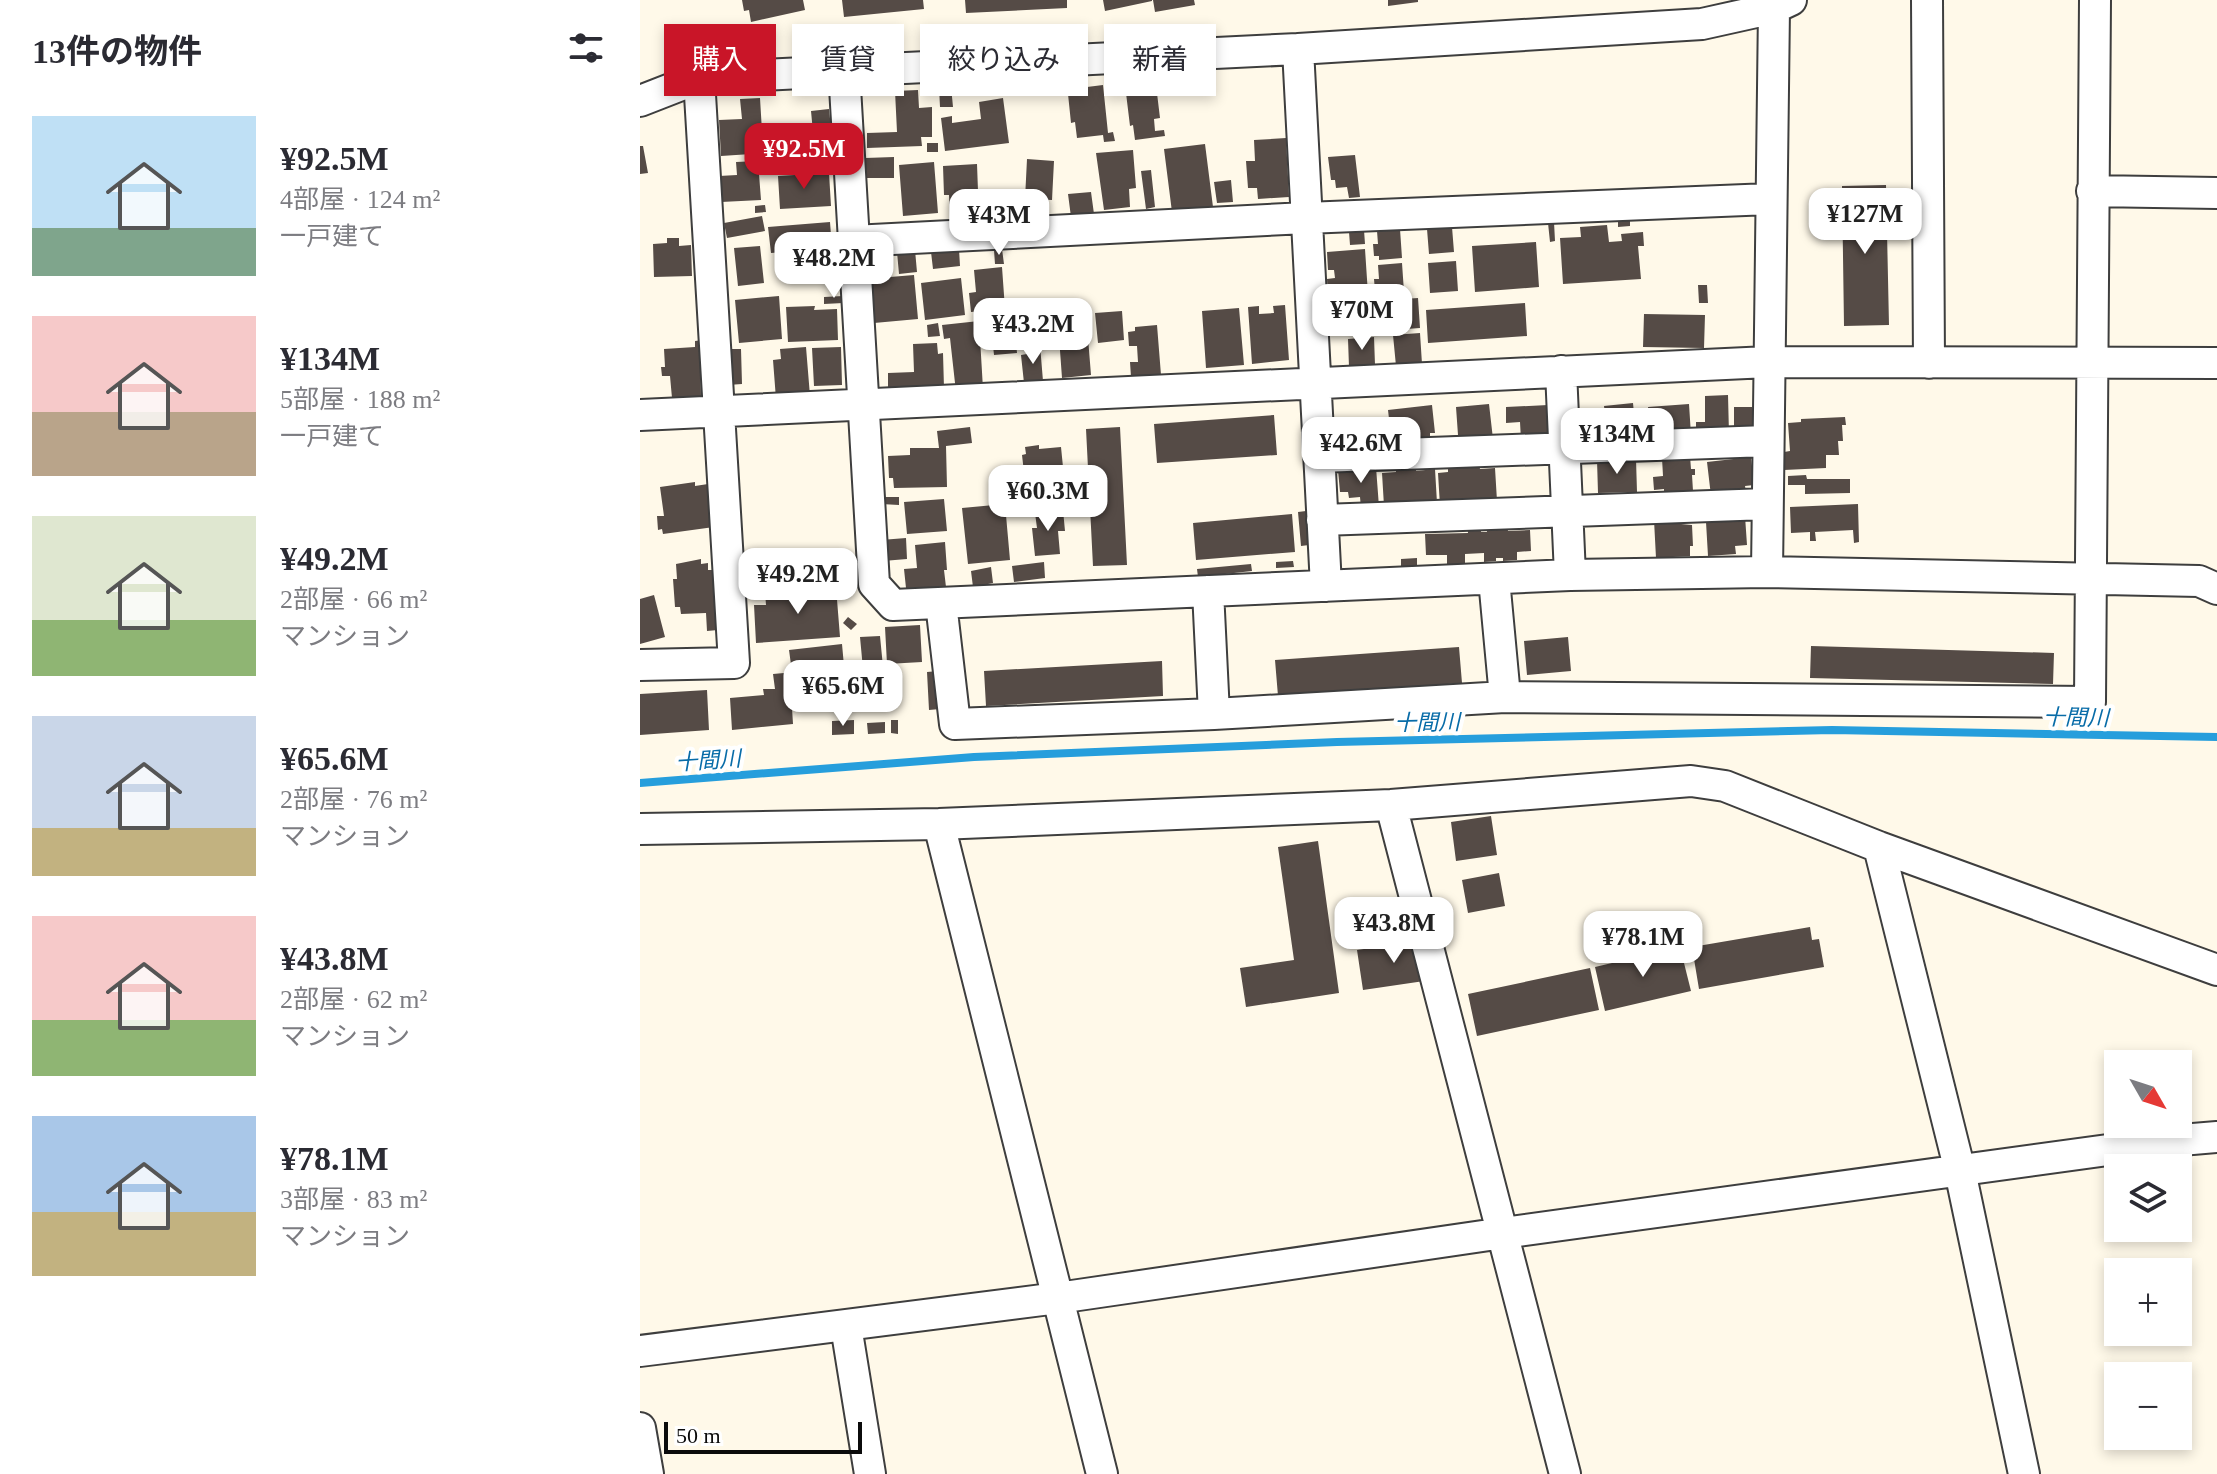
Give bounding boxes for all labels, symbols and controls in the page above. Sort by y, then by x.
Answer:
chip: 購入 [664,24,776,96]
chip: 賃貸 [792,24,904,96]
chip: 絞り込み [920,24,1088,96]
chip: 新着 [1104,24,1216,96]
icon: filters [564,26,608,70]
text: 13件の物件 [32,33,202,70]
pin: ¥92.5M [739,123,869,191]
text: ¥92.5M [762,134,846,163]
text: ¥92.5M [280,140,389,177]
icon: home [96,148,192,244]
text: 4部屋 · 124 m² [280,185,440,214]
pin: ¥127M [1809,188,1921,256]
pin: ¥43M [952,189,1046,257]
text: ¥127M [1827,199,1903,228]
text: ¥43M [967,200,1031,229]
text: 一戸建て [280,222,384,251]
pin: ¥48.2M [769,232,899,300]
text: ¥48.2M [792,243,876,272]
pin: ¥70M [1315,284,1409,352]
text: ¥70M [1330,295,1394,324]
pin: ¥43.2M [968,298,1098,366]
text: ¥43.2M [991,309,1075,338]
text: ¥134M [280,340,380,377]
icon: home [96,348,192,444]
text: 5部屋 · 188 m² [280,385,440,414]
pin: ¥134M [1561,408,1673,476]
pin: ¥42.6M [1296,417,1426,485]
text: ¥134M [1579,419,1655,448]
text: 一戸建て [280,422,384,451]
text: ¥42.6M [1319,428,1403,457]
pin: ¥60.3M [983,465,1113,533]
text: ¥60.3M [1006,476,1090,505]
text: ¥49.2M [280,540,389,577]
icon: home [96,548,192,644]
pin: ¥49.2M [733,548,863,616]
text: ¥49.2M [756,559,840,588]
text: 2部屋 · 66 m² [280,585,427,614]
text: マンション [280,622,410,651]
pin: ¥65.6M [778,660,908,728]
text: ¥65.6M [801,671,885,700]
water label: 十間川 [2043,704,2111,731]
water label: 十間川 [1394,709,1462,736]
text: ¥65.6M [280,740,389,777]
water label: 十間川 [674,746,744,775]
icon: home [96,748,192,844]
text: 2部屋 · 76 m² [280,785,427,814]
text: マンション [280,822,410,851]
pin: ¥43.8M [1329,897,1459,965]
text: ¥43.8M [1352,908,1436,937]
pin: ¥78.1M [1578,911,1708,979]
text: ¥78.1M [1601,922,1685,951]
text: ¥43.8M [280,940,389,977]
icon: home [96,948,192,1044]
text: 2部屋 · 62 m² [280,985,427,1014]
text: マンション [280,1022,410,1051]
north arrow [2104,1050,2192,1138]
map controls [2104,1050,2192,1450]
text: ¥78.1M [280,1140,389,1177]
icon: home [96,1148,192,1244]
button: layers [2104,1154,2192,1242]
text: 3部屋 · 83 m² [280,1185,427,1214]
text: マンション [280,1222,410,1251]
button: + [2104,1258,2192,1346]
button: − [2104,1362,2192,1450]
scale bar [664,1418,862,1454]
text: 50 m [676,1423,721,1448]

